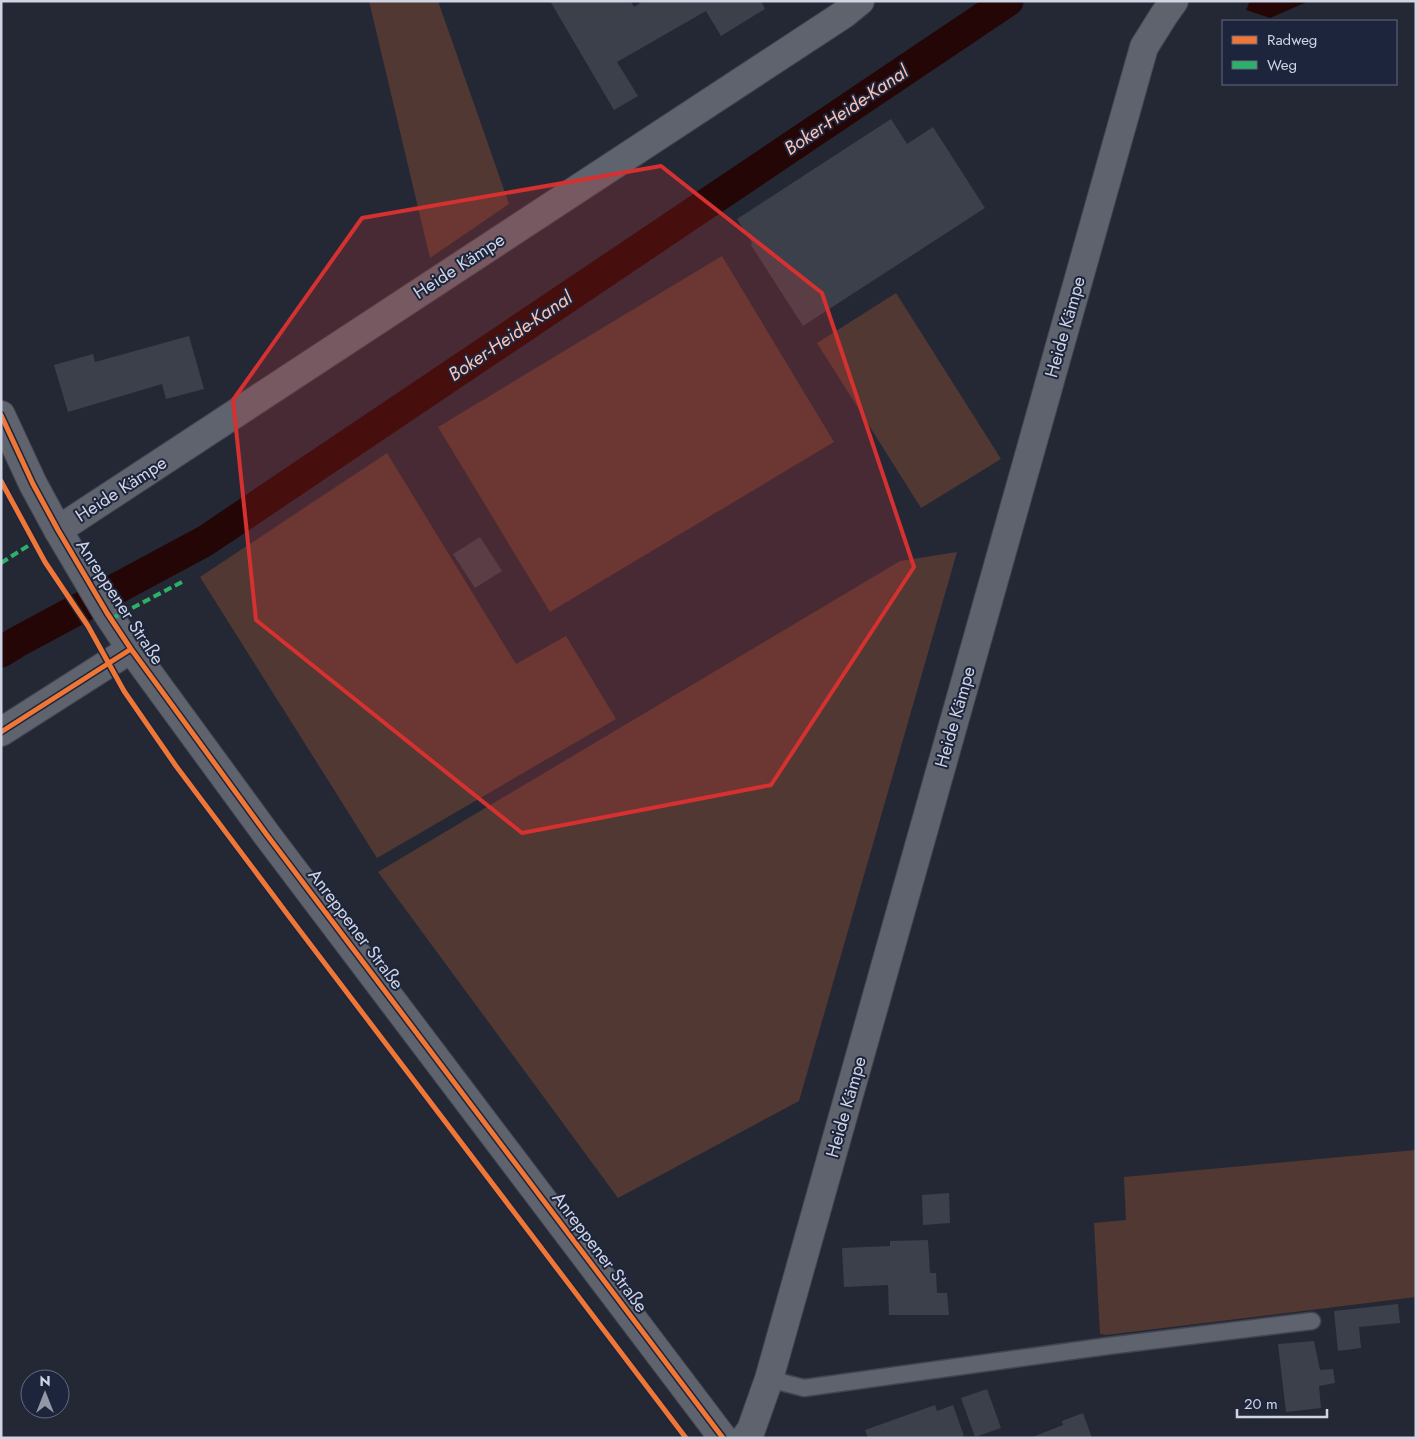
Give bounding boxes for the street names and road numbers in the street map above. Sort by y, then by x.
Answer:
street label: Heide Kämpe [408,227,510,305]
street label: Heide Kämpe [1038,273,1092,381]
street label: Heide Kämpe [70,450,172,528]
street label: Anreppener Straße [70,534,170,670]
street label: Heide Kämpe [928,663,982,771]
street label: Anreppener Straße [302,863,410,995]
street label: Heide Kämpe [819,1053,873,1161]
street label: Anreppener Straße [546,1186,654,1318]

